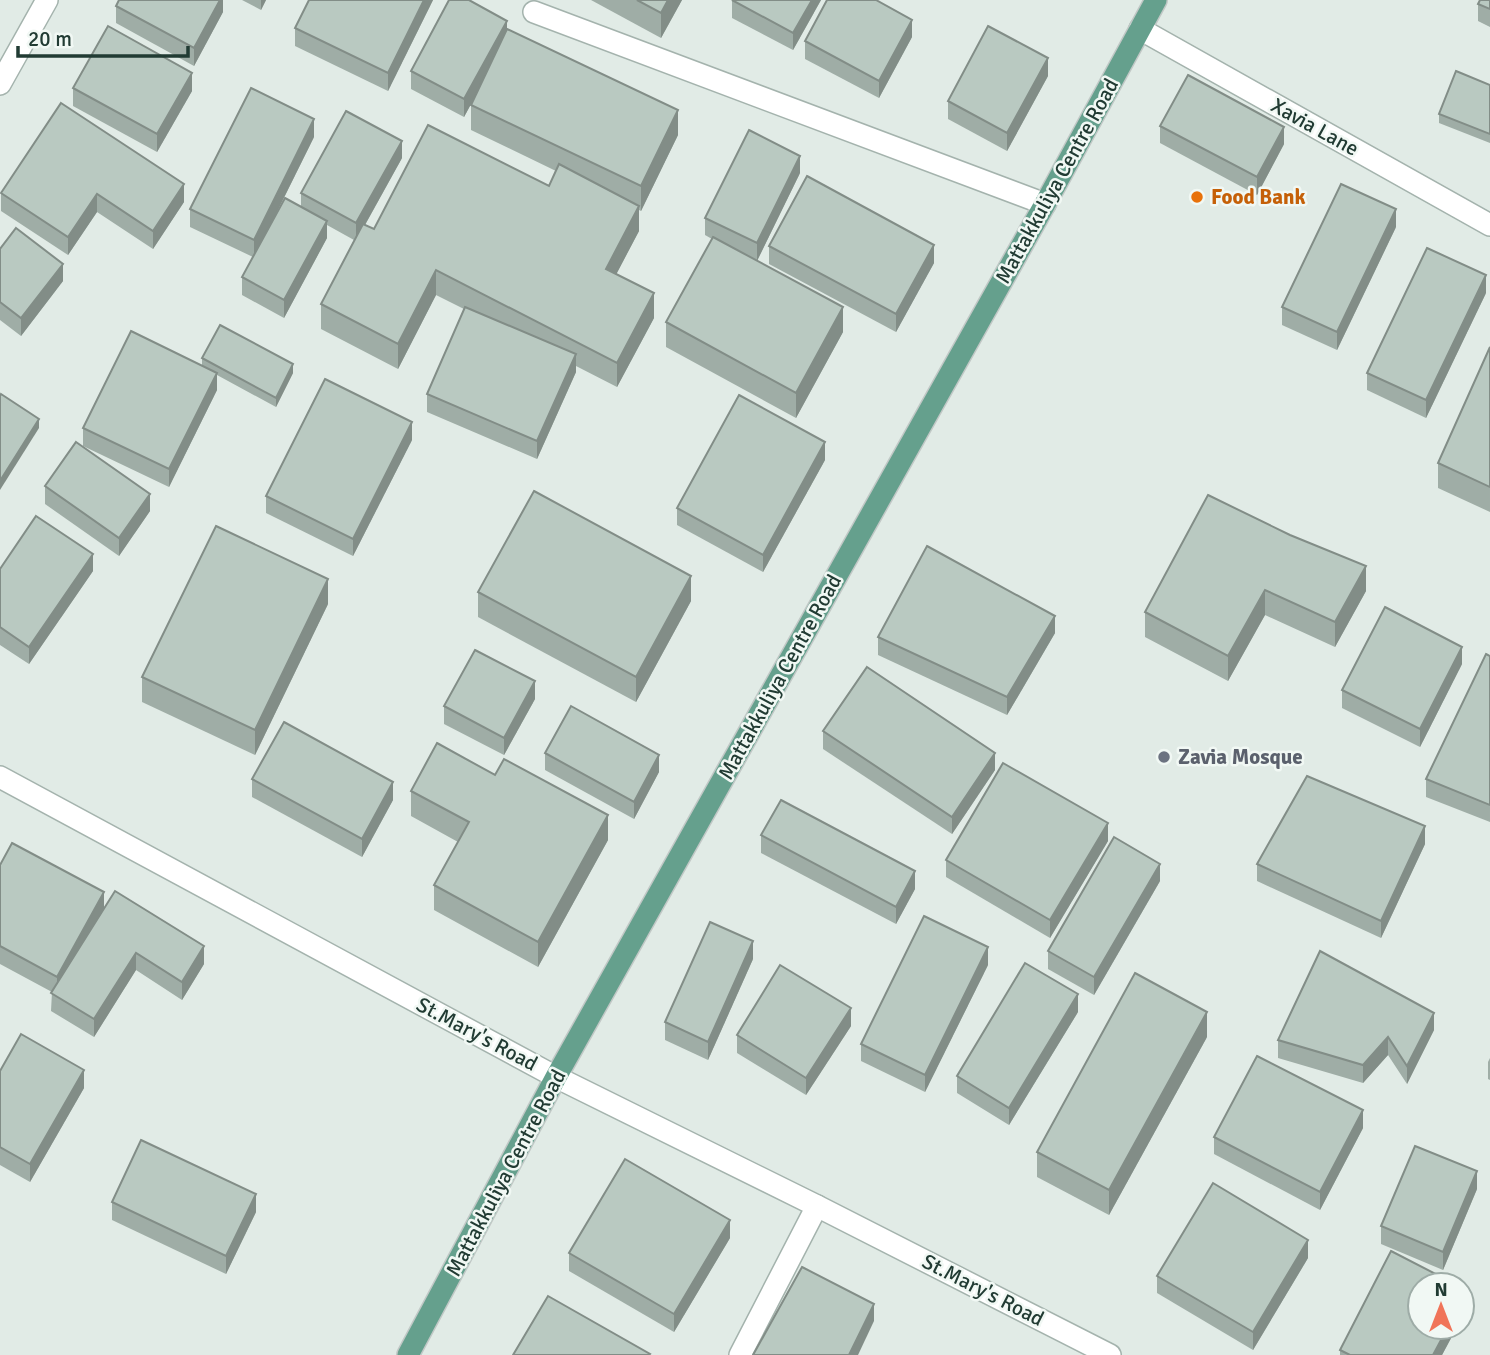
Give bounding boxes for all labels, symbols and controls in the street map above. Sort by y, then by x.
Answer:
scale bar [18,14,187,58]
text: 20 m [28,26,72,52]
street label: Mattakkuliya Centre Road [990,74,1124,288]
street label: Xavia Lane [1267,92,1363,162]
place label: Food Bank [1211,184,1306,210]
marker: Food Bank [1189,189,1205,205]
street label: Mattakkuliya Centre Road [713,570,847,784]
place label: Zavia Mosque [1178,744,1303,770]
marker: Zavia Mosque [1156,749,1172,765]
street label: St.Mary's Road [412,991,542,1077]
street label: Mattakkuliya Centre Road [440,1065,572,1281]
street label: St.Mary's Road [918,1248,1048,1332]
north arrow [1406,1271,1476,1341]
text: N [1434,1278,1448,1302]

